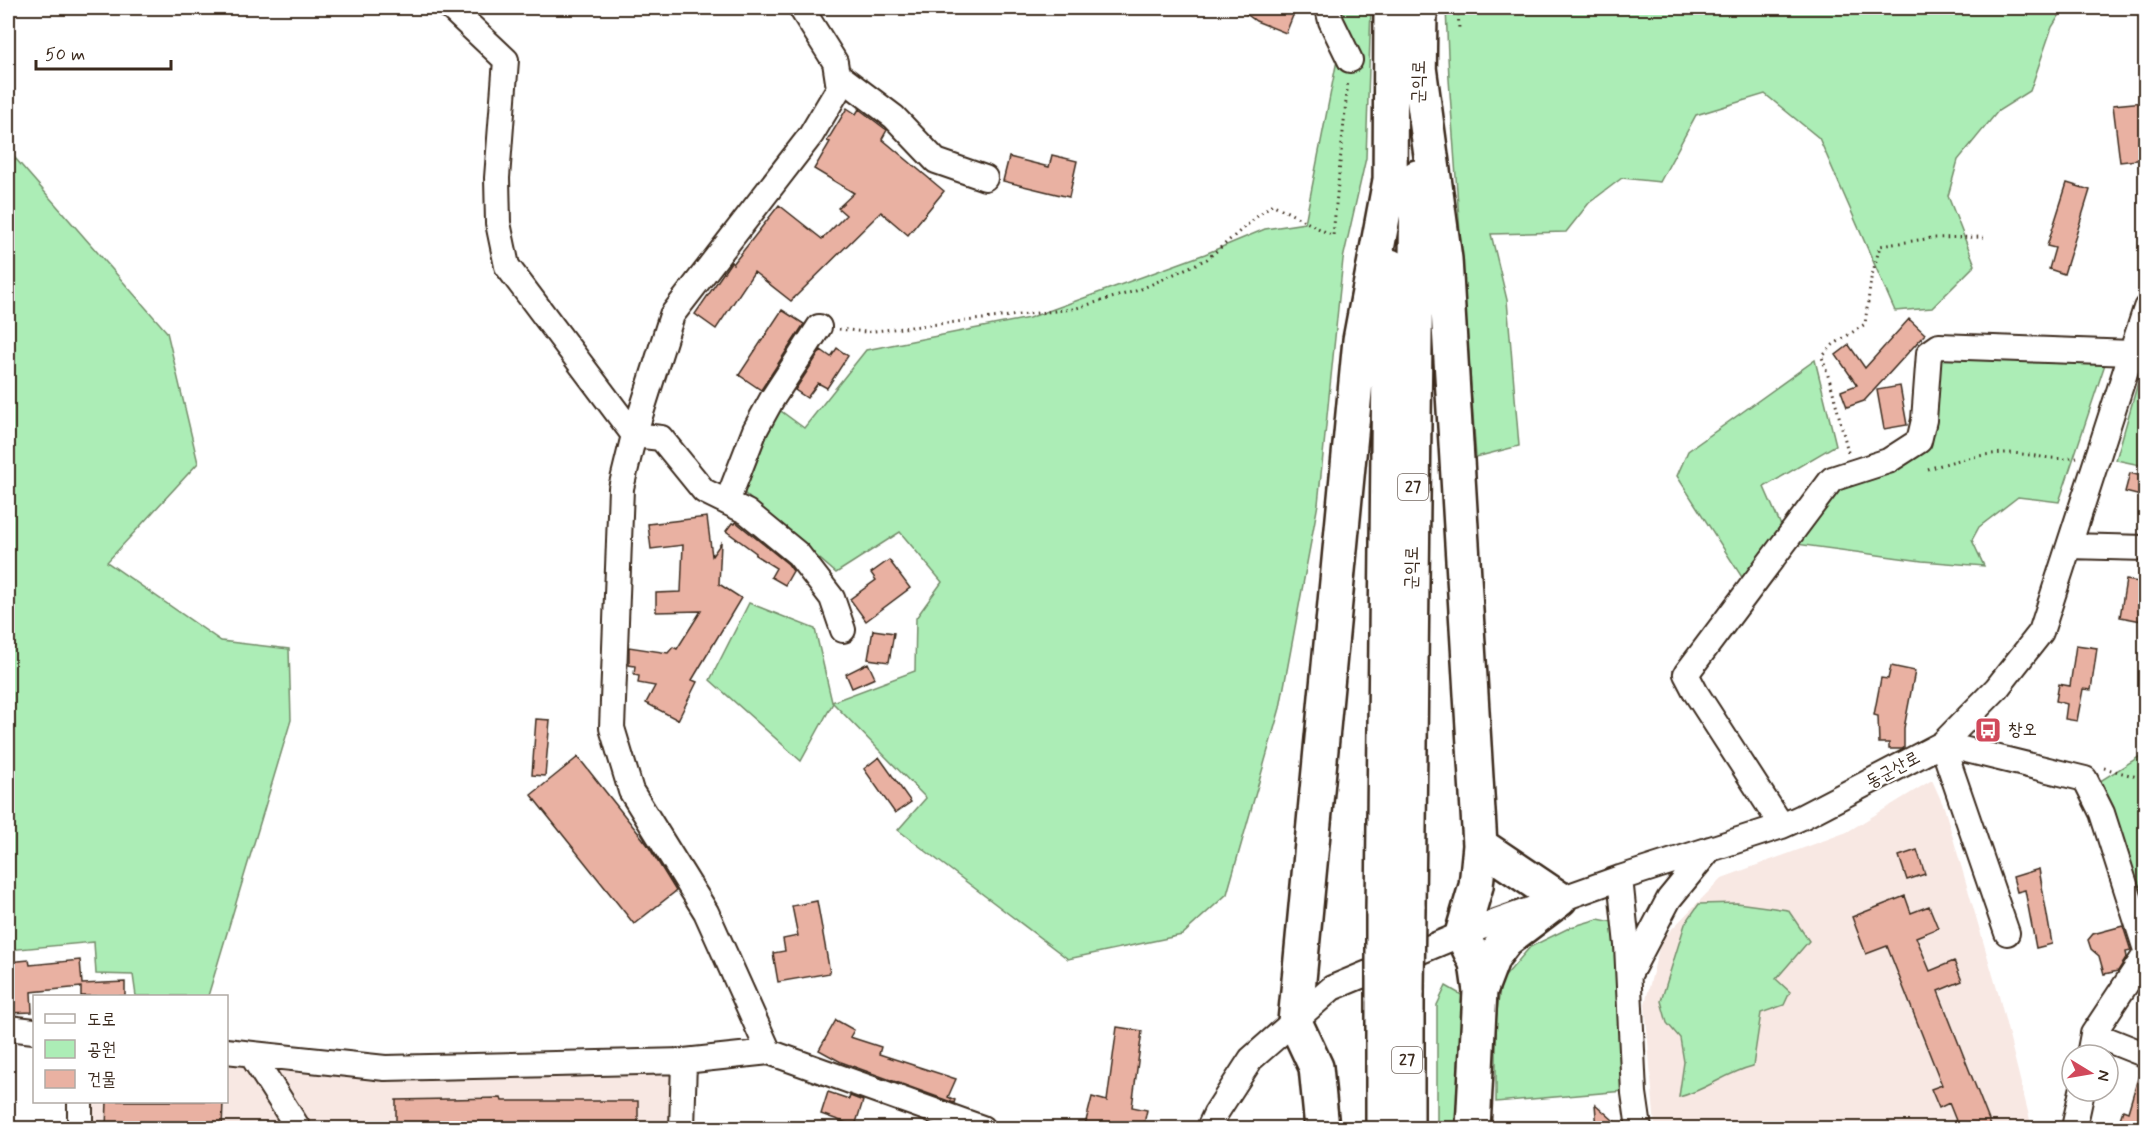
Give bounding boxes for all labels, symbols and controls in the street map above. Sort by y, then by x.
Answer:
scale bar [36,33,171,71]
text: 50 m [45,43,85,67]
street label: 군익로 [1407,60,1431,104]
road number: 27 [1398,474,1428,500]
street label: 군익로 [1400,546,1424,590]
bus stop icon: 창오 [1973,715,2003,745]
place label: 창오 [2008,718,2037,742]
street label: 동군산로 [1862,746,1924,794]
legend [33,995,228,1103]
text: 도로 [87,1008,116,1032]
text: 공원 [87,1038,116,1062]
north arrow [2060,1043,2120,1103]
road number: 27 [1392,1047,1422,1073]
text: 건물 [87,1068,116,1092]
text: N [2092,1068,2115,1083]

